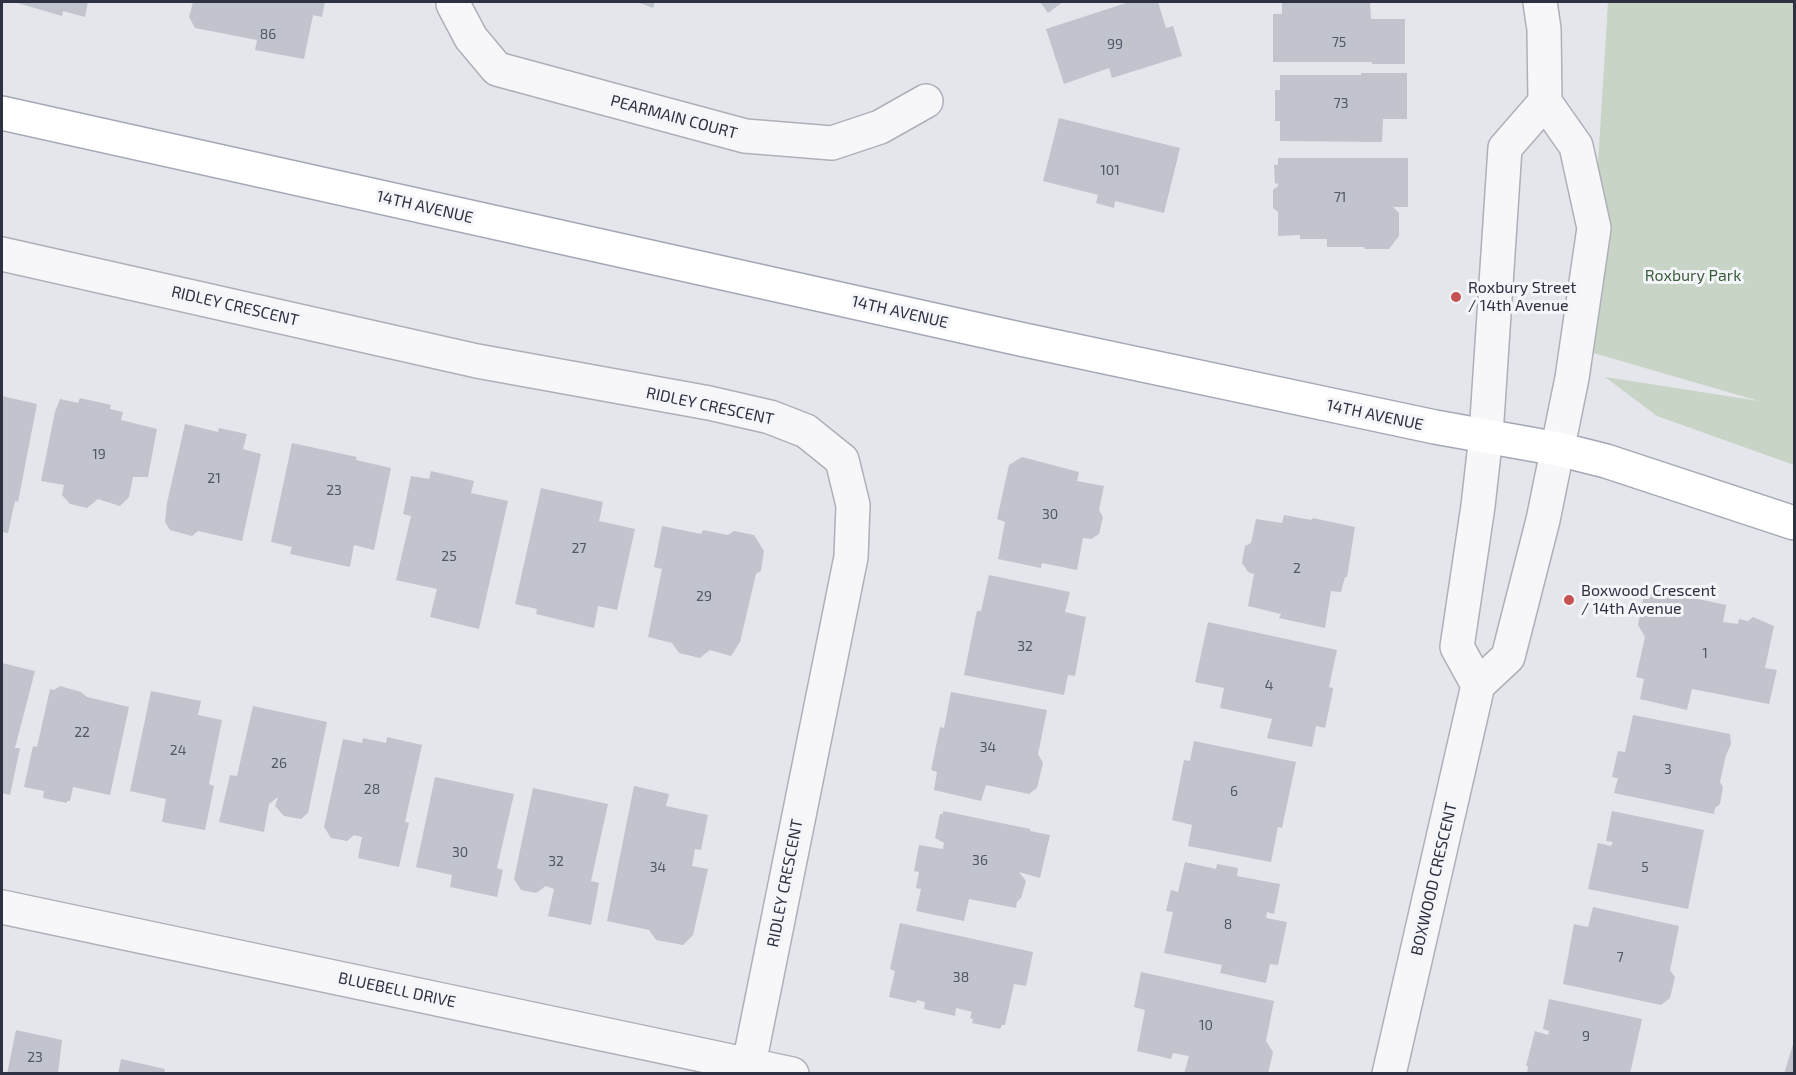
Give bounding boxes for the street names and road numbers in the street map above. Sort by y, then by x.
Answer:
street label: PEARMAIN COURT [608,91,740,143]
street label: 14TH AVENUE [375,187,475,227]
street label: RIDLEY CRESCENT [169,282,301,330]
street label: 14TH AVENUE [850,292,950,332]
street label: RIDLEY CRESCENT [644,383,776,429]
street label: 14TH AVENUE [1325,395,1425,435]
street label: BOXWOOD CRESCENT [1407,801,1461,957]
street label: RIDLEY CRESCENT [763,817,807,949]
street label: BLUEBELL DRIVE [336,968,458,1012]

